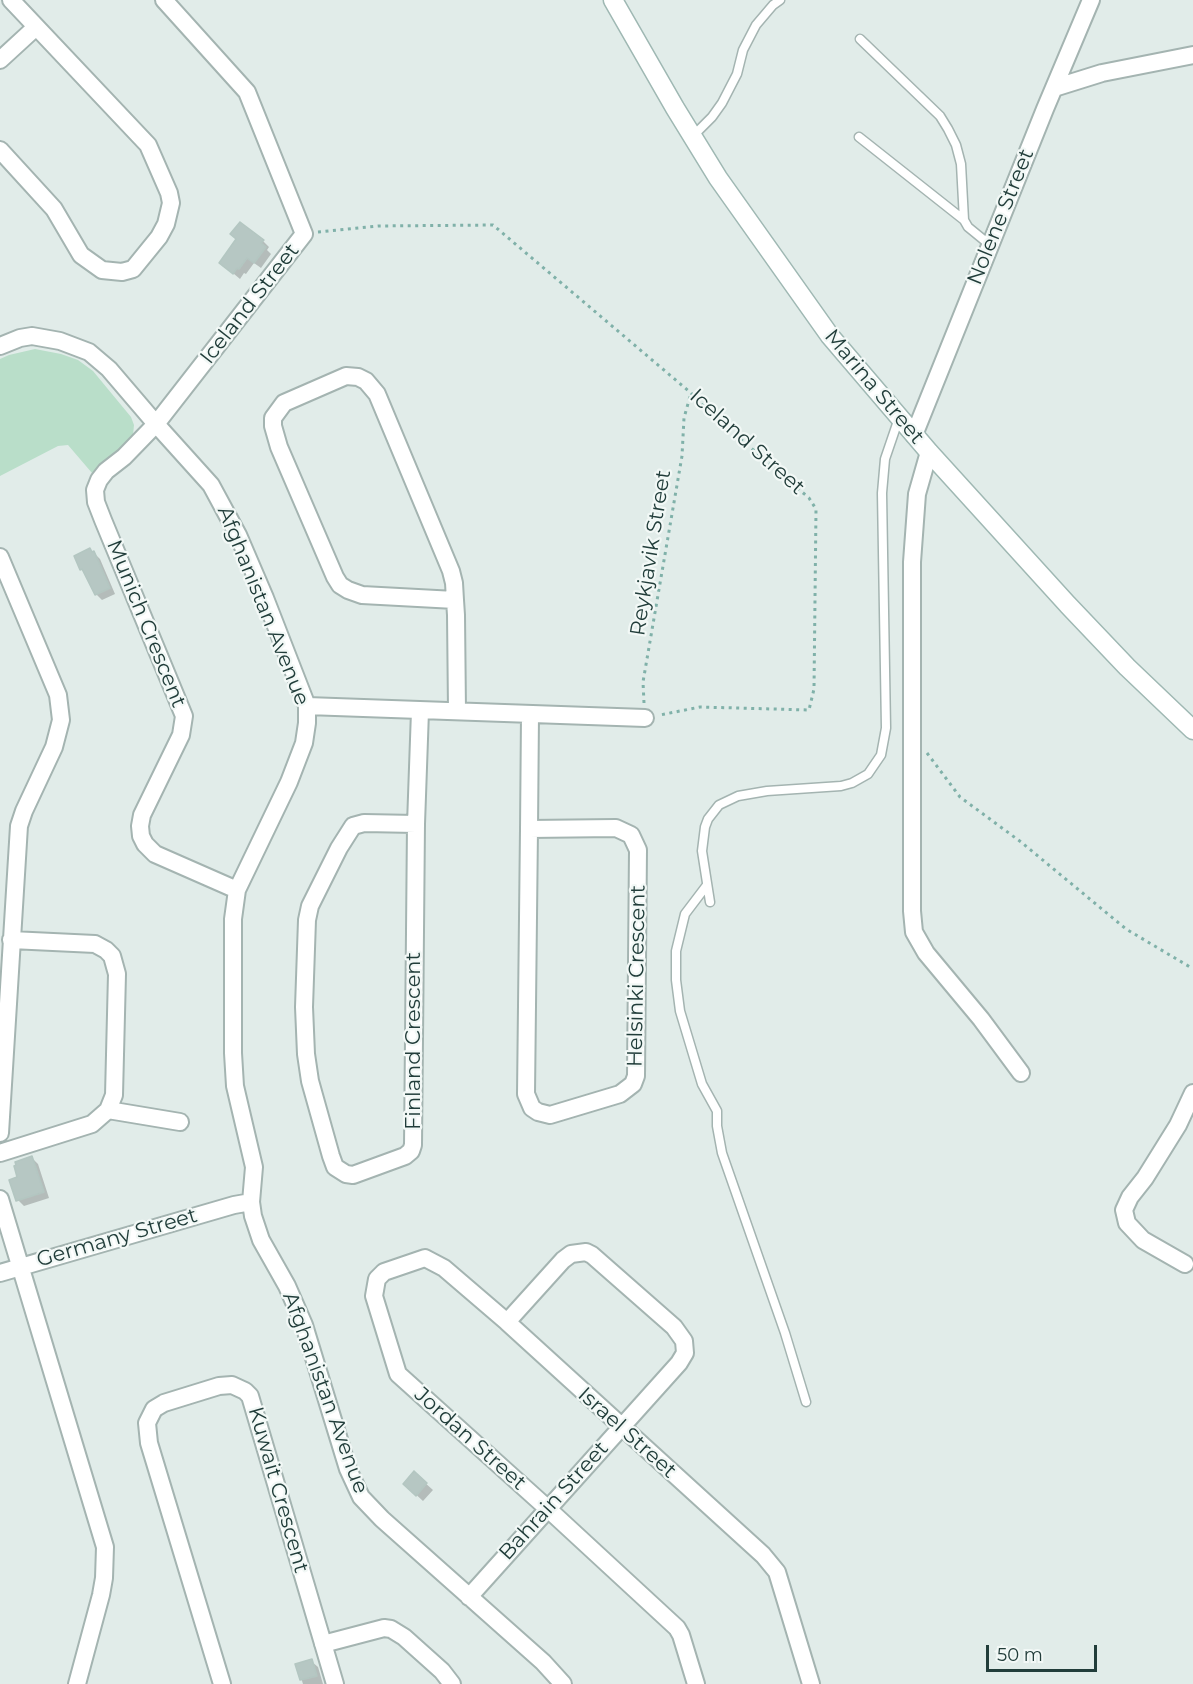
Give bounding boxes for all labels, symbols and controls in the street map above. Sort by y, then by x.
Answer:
street label: Nolene Street [962,145,1040,289]
street label: Iceland Street [195,239,305,369]
street label: Marina Street [819,325,929,449]
street label: Iceland Street [684,384,810,500]
street label: Reykjavik Street [625,468,677,638]
street label: Afghanistan Avenue [212,503,314,709]
street label: Munich Crescent [101,537,191,711]
street label: Helsinki Crescent [623,885,651,1067]
street label: Finland Crescent [401,952,427,1130]
street label: Germany Street [34,1203,200,1273]
street label: Afghanistan Avenue [277,1289,373,1497]
street label: Jordan Street [409,1382,531,1496]
street label: Israel Street [573,1382,681,1484]
street label: Kuwait Crescent [242,1404,314,1576]
street label: Bahrain Street [494,1436,614,1566]
scale bar [989,1633,1100,1671]
text: 50 m [997,1644,1043,1666]

